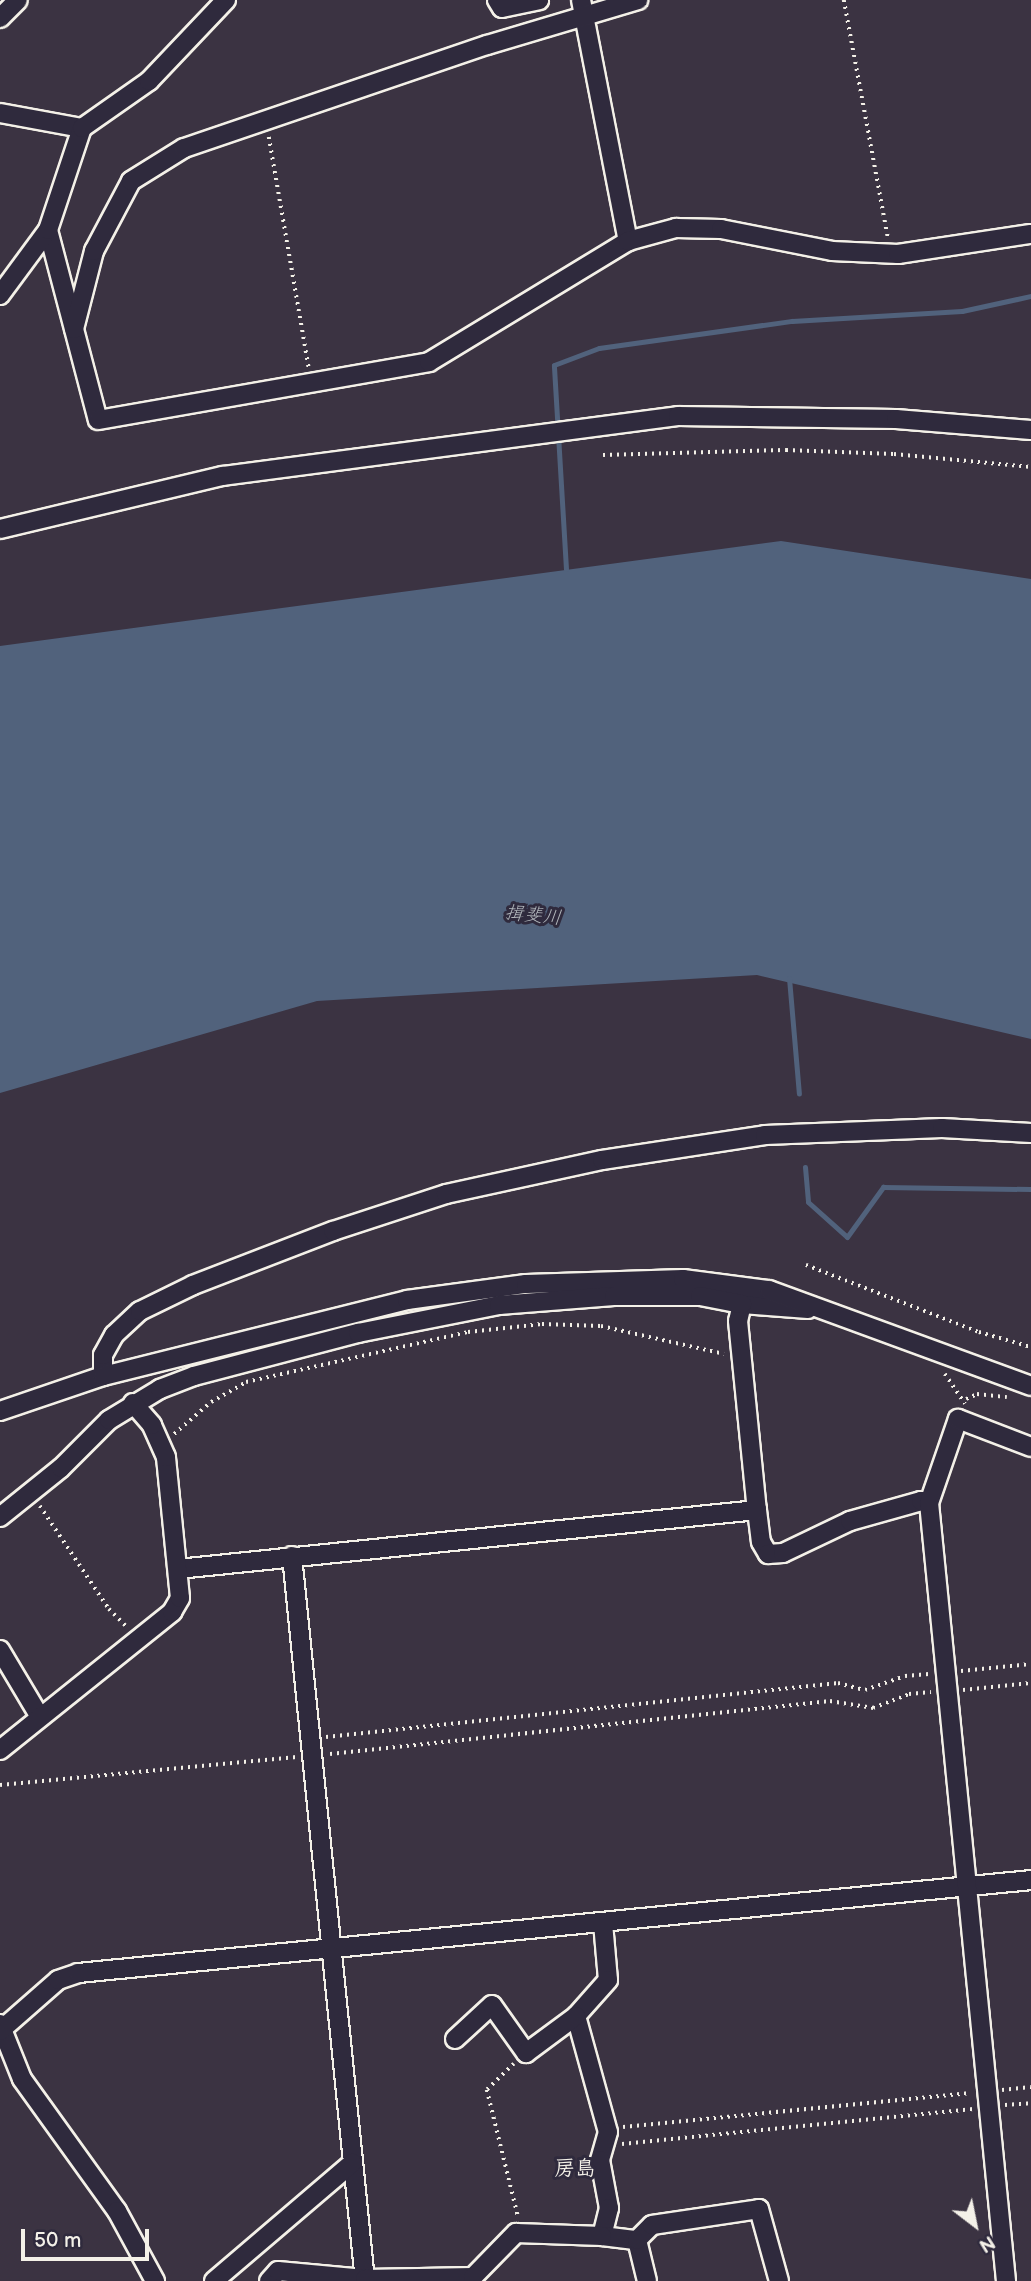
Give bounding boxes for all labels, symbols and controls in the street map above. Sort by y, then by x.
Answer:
water label: 揖斐川 [503,902,563,930]
district label: 房島 [554,2156,596,2182]
north arrow [940,2190,1010,2260]
scale bar [24,2214,152,2258]
text: 50 m [34,2228,81,2253]
text: N [974,2230,999,2257]

